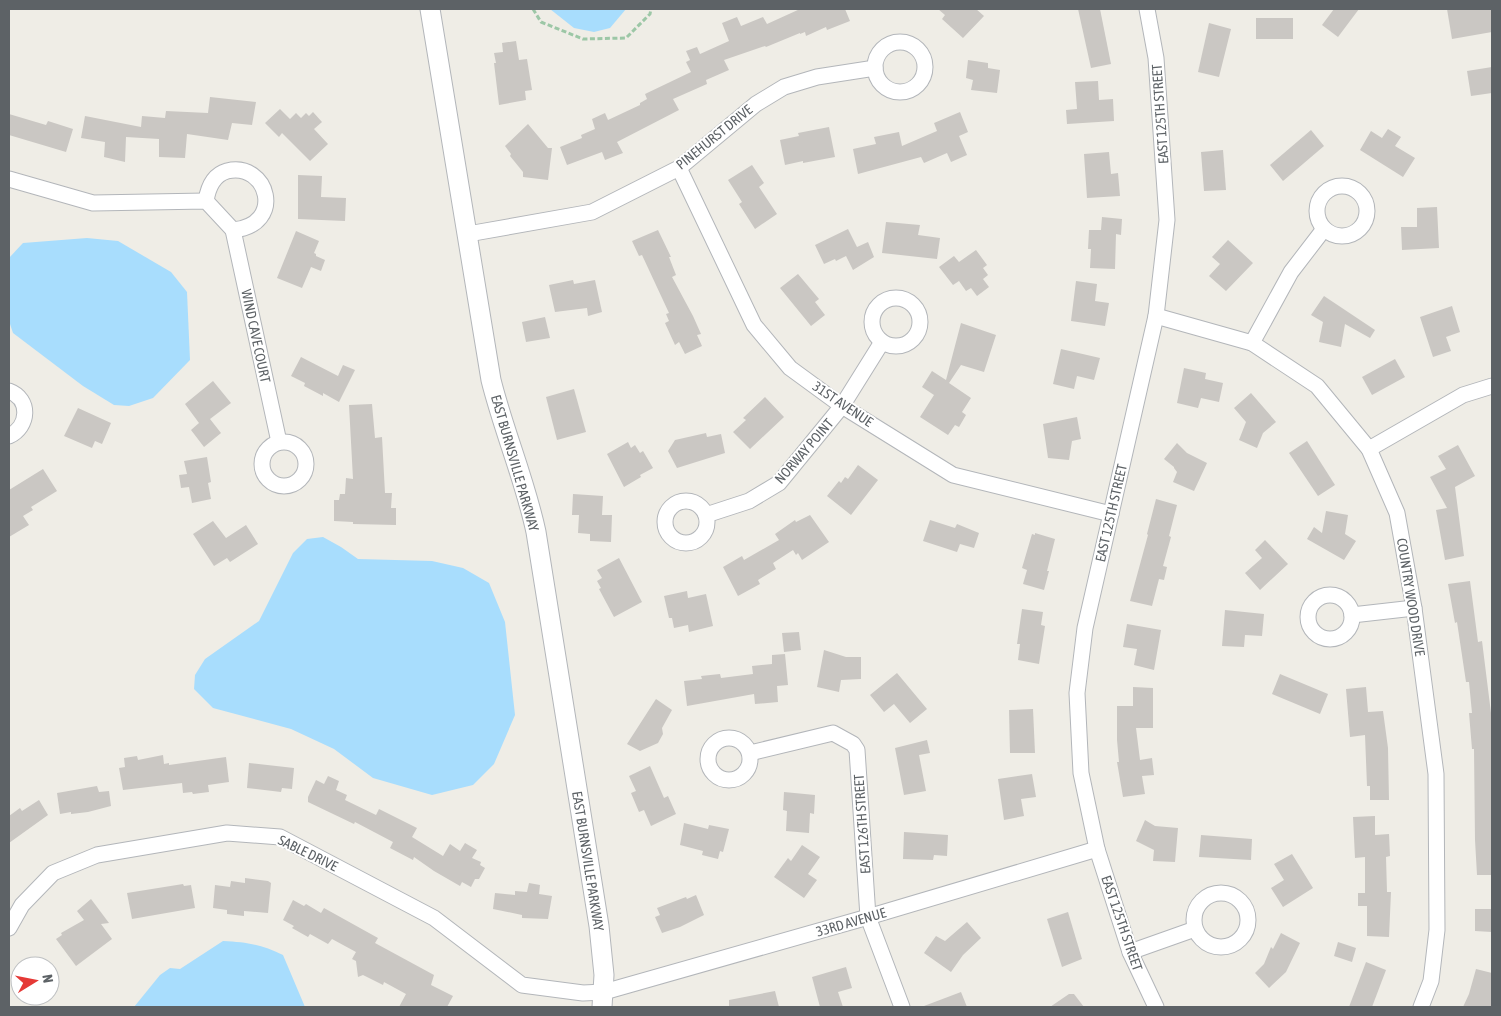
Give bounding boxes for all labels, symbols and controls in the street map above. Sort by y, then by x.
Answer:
street label: EAST 125TH STREET [1149,64,1171,164]
street label: PINEHURST DRIVE [673,101,755,173]
street label: WIND CAVE COURT [238,288,274,384]
street label: 31ST AVENUE [810,378,876,430]
street label: EAST BURNSVILLE PARKWAY [488,393,542,534]
street label: NORWAY POINT [772,415,836,487]
street label: EAST 125TH STREET [1092,463,1130,563]
street label: COUNTRY WOOD DRIVE [1394,537,1428,657]
street label: EAST 126TH STREET [851,774,873,874]
street label: EAST BURNSVILLE PARKWAY [569,790,607,933]
street label: SABLE DRIVE [276,832,340,874]
street label: EAST 125TH STREET [1098,873,1146,973]
street label: 33RD AVENUE [814,904,888,940]
north arrow [10,956,60,1006]
text: N [39,973,56,984]

